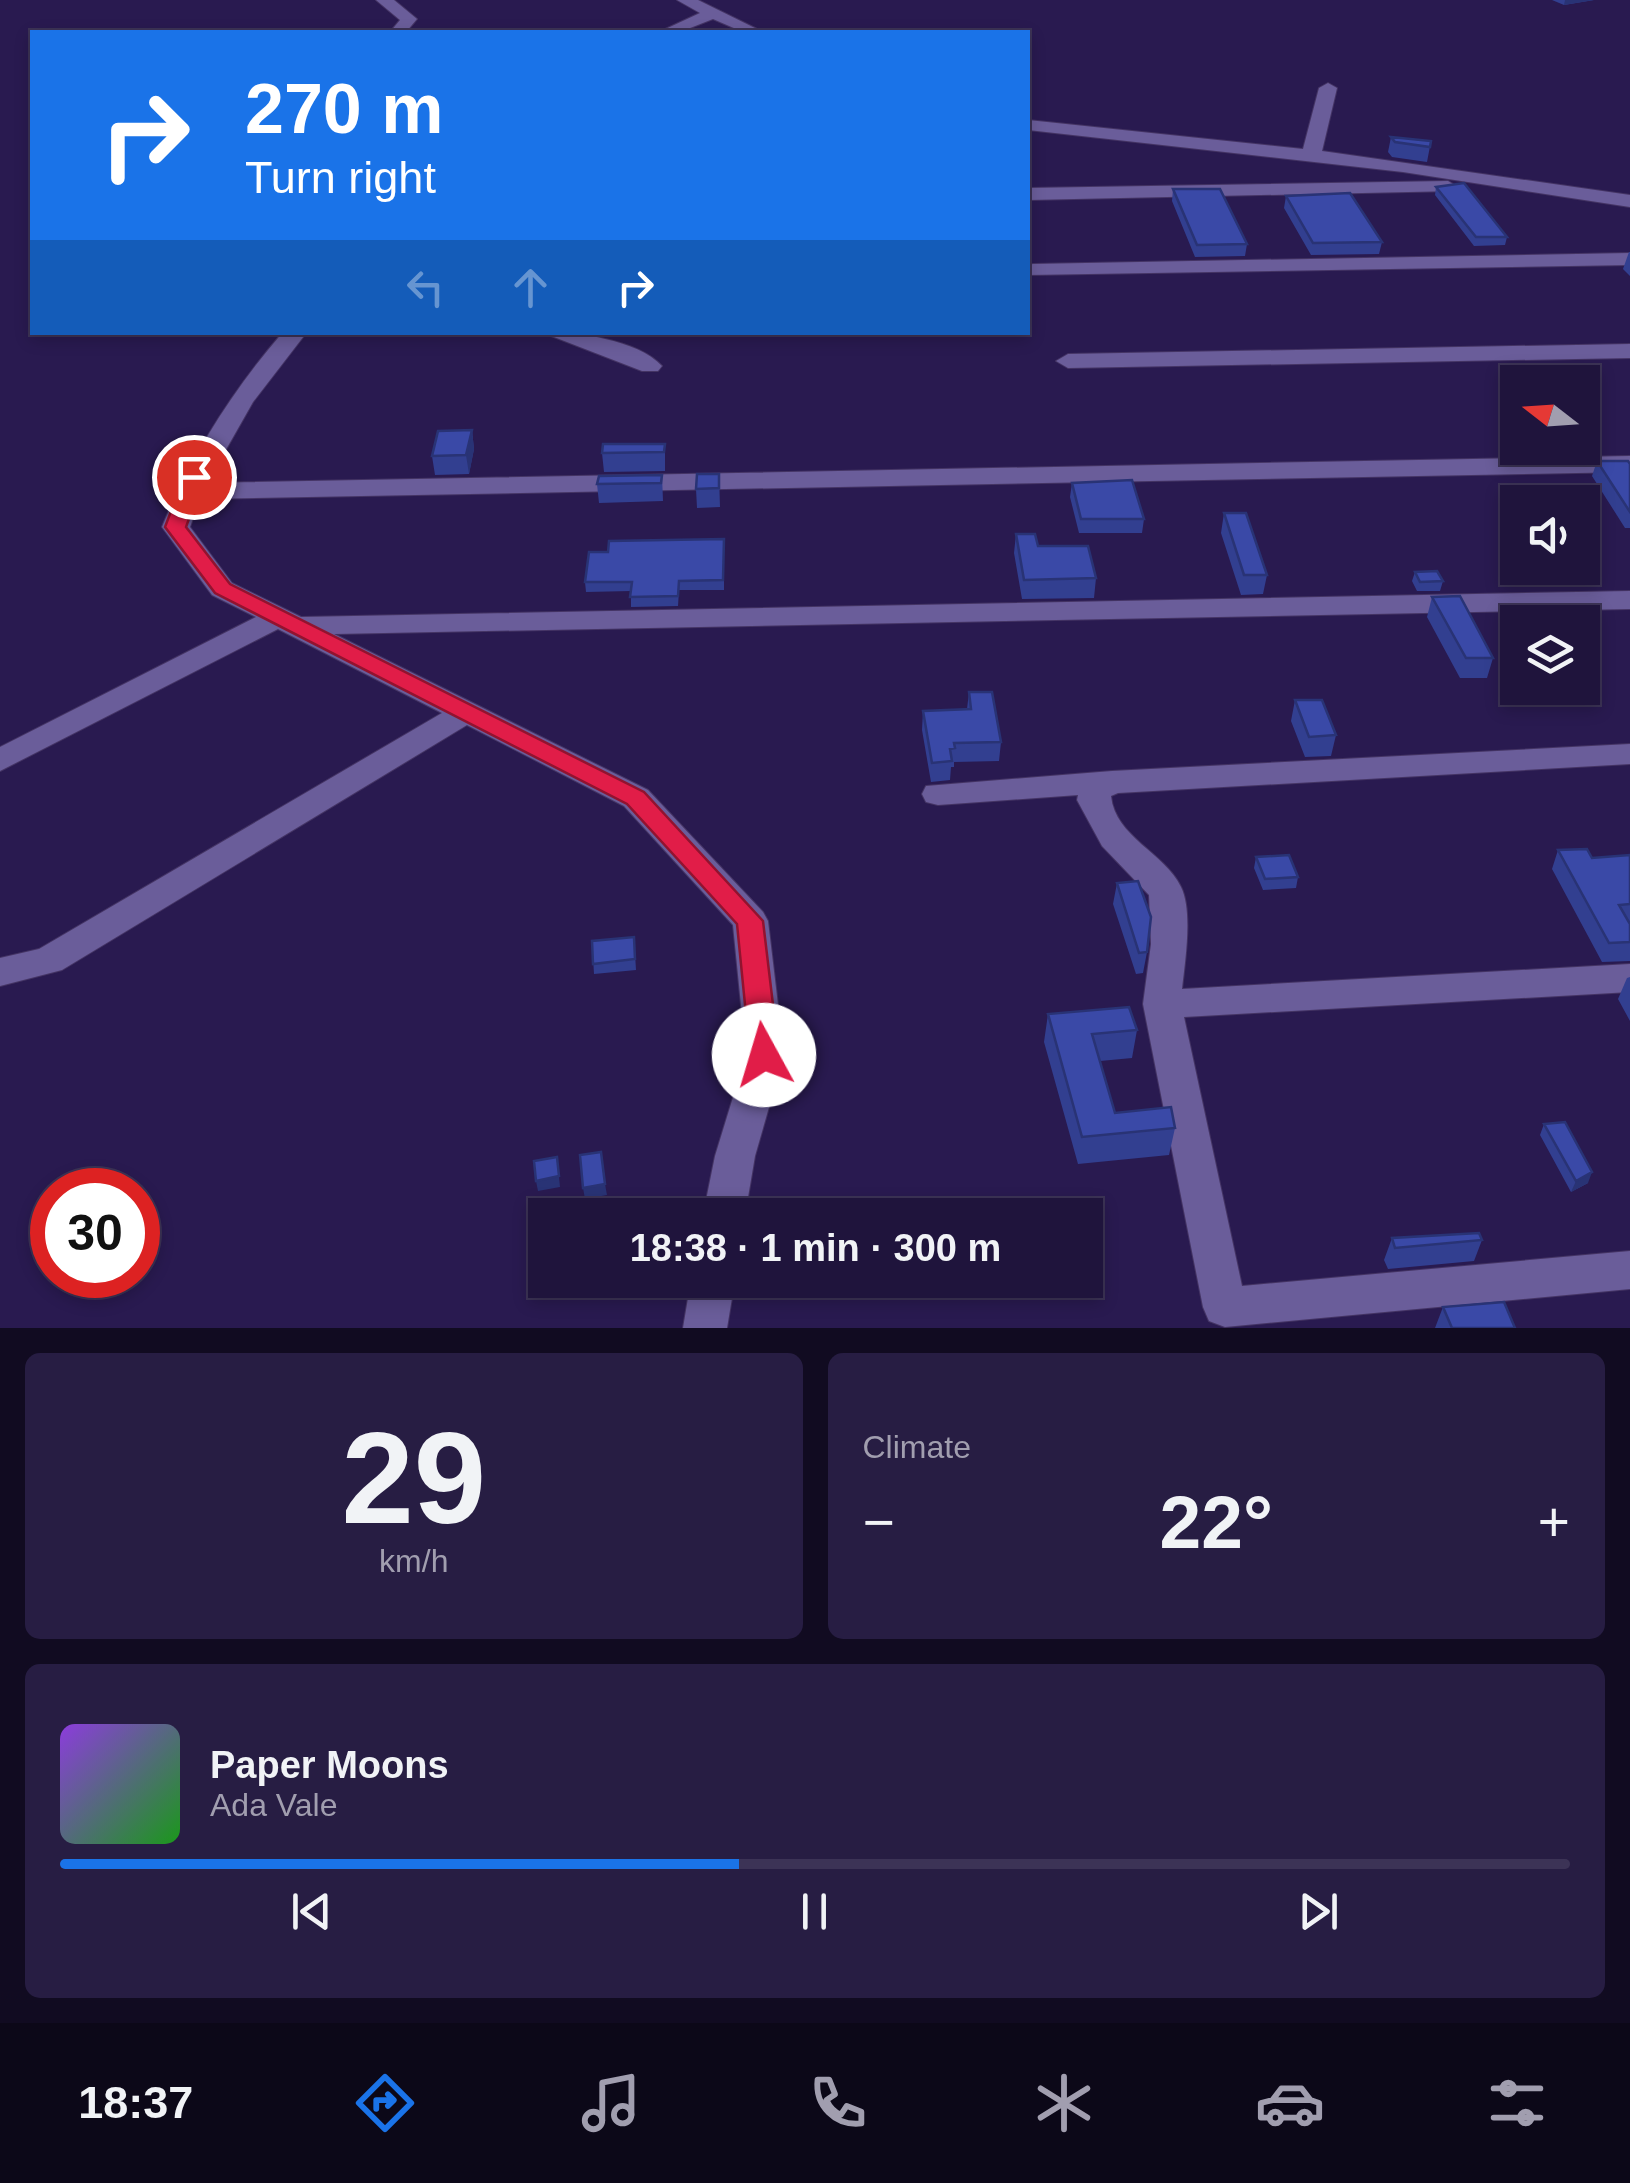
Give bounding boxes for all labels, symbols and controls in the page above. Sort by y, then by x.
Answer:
icon: right [80,70,210,200]
text: 270 m [245,70,443,148]
text: Turn right [245,152,436,203]
icon: left [398,260,453,315]
icon: ahead [503,260,558,315]
icon: right [608,260,663,315]
north arrow [1500,365,1600,465]
map controls [1500,365,1600,705]
pin [152,435,237,520]
icon: arrive [167,450,222,505]
button: sound [1500,485,1600,585]
button: layers [1500,605,1600,705]
position arrow [712,1003,816,1107]
speed limit sign: 30 [30,1168,160,1298]
text: 18:38 · 1 min · 300 m [630,1227,1001,1269]
text: 29 [341,1405,486,1551]
text: Climate [863,1429,971,1465]
text: 22° [1160,1480,1273,1564]
text: − [863,1491,895,1553]
text: + [1538,1491,1570,1553]
text: km/h [379,1543,448,1579]
text: Paper Moons [210,1744,449,1786]
text: Ada Vale [210,1787,338,1823]
icon: previous [284,1884,339,1939]
icon: pause [787,1884,842,1939]
icon: next [1291,1884,1346,1939]
icon: directions [350,2068,420,2138]
icon: music [576,2068,646,2138]
icon: phone [803,2068,873,2138]
icon: climate [1029,2068,1099,2138]
icon: car [1255,2068,1325,2138]
icon: filters [1482,2068,1552,2138]
text: 18:37 [78,2077,193,2128]

